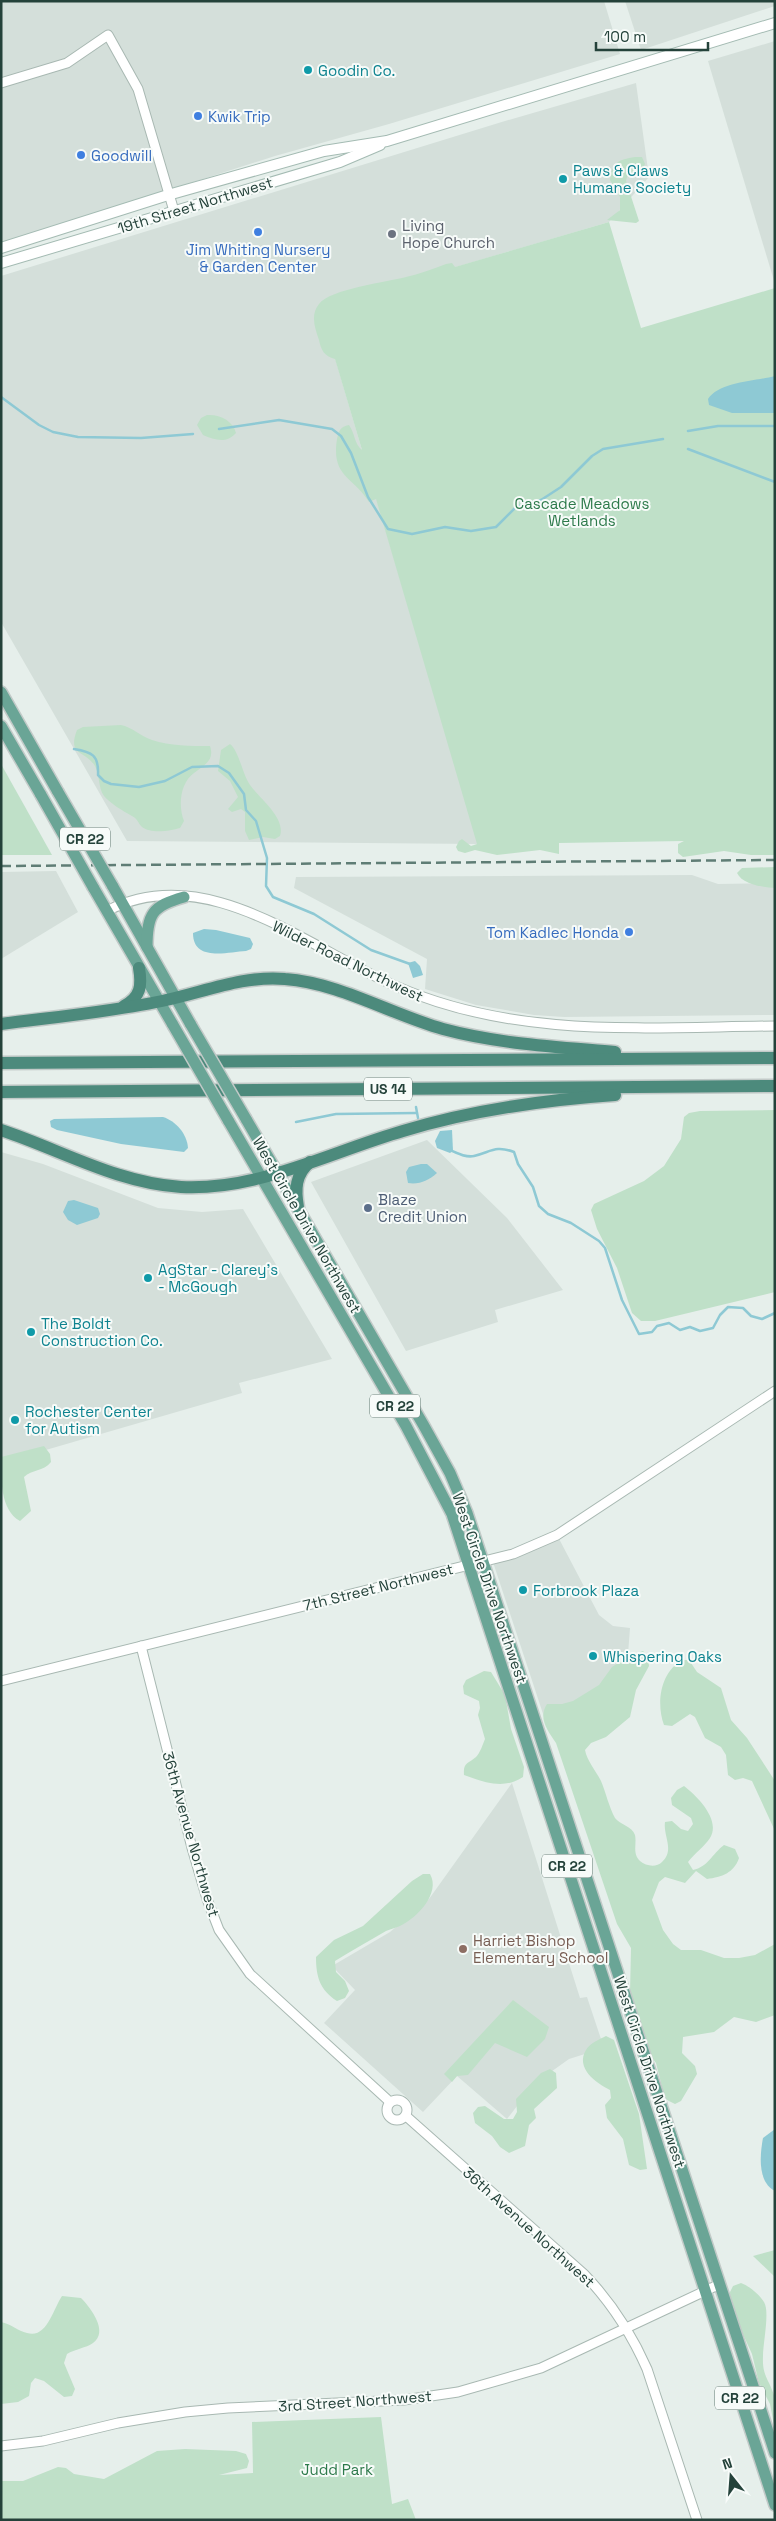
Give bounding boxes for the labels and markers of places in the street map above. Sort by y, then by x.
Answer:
place label: Goodin Co. [318,61,395,80]
marker: Goodin Co. [302,64,314,76]
place label: Kwik Trip [208,107,271,126]
marker: Kwik Trip [192,110,204,122]
place label: Goodwill [91,146,152,165]
marker: Goodwill [75,149,87,161]
place label: Paws & Claws Humane Society [573,161,691,197]
marker: Paws & Claws Humane Society [557,173,569,185]
place label: Living Hope Church [402,216,495,252]
marker: Jim Whiting Nursery & Garden Center [252,226,264,238]
marker: Living Hope Church [386,228,398,240]
place label: Jim Whiting Nursery & Garden Center [186,240,330,276]
place label: Tom Kadlec Honda [486,923,619,942]
marker: Tom Kadlec Honda [623,926,635,938]
place label: Blaze Credit Union [378,1190,467,1226]
marker: Blaze Credit Union [362,1202,374,1214]
place label: AgStar - Clarey's - McGough [158,1260,278,1296]
marker: AgStar - Clarey's - McGough [142,1272,154,1284]
place label: The Boldt Construction Co. [41,1314,163,1350]
marker: The Boldt Construction Co. [25,1326,37,1338]
place label: Rochester Center for Autism [25,1402,153,1438]
marker: Rochester Center for Autism [9,1414,21,1426]
place label: Forbrook Plaza [533,1581,640,1600]
marker: Forbrook Plaza [517,1584,529,1596]
place label: Whispering Oaks [603,1647,722,1666]
marker: Whispering Oaks [587,1650,599,1662]
place label: Harriet Bishop Elementary School [473,1931,609,1967]
marker: Harriet Bishop Elementary School [457,1943,469,1955]

